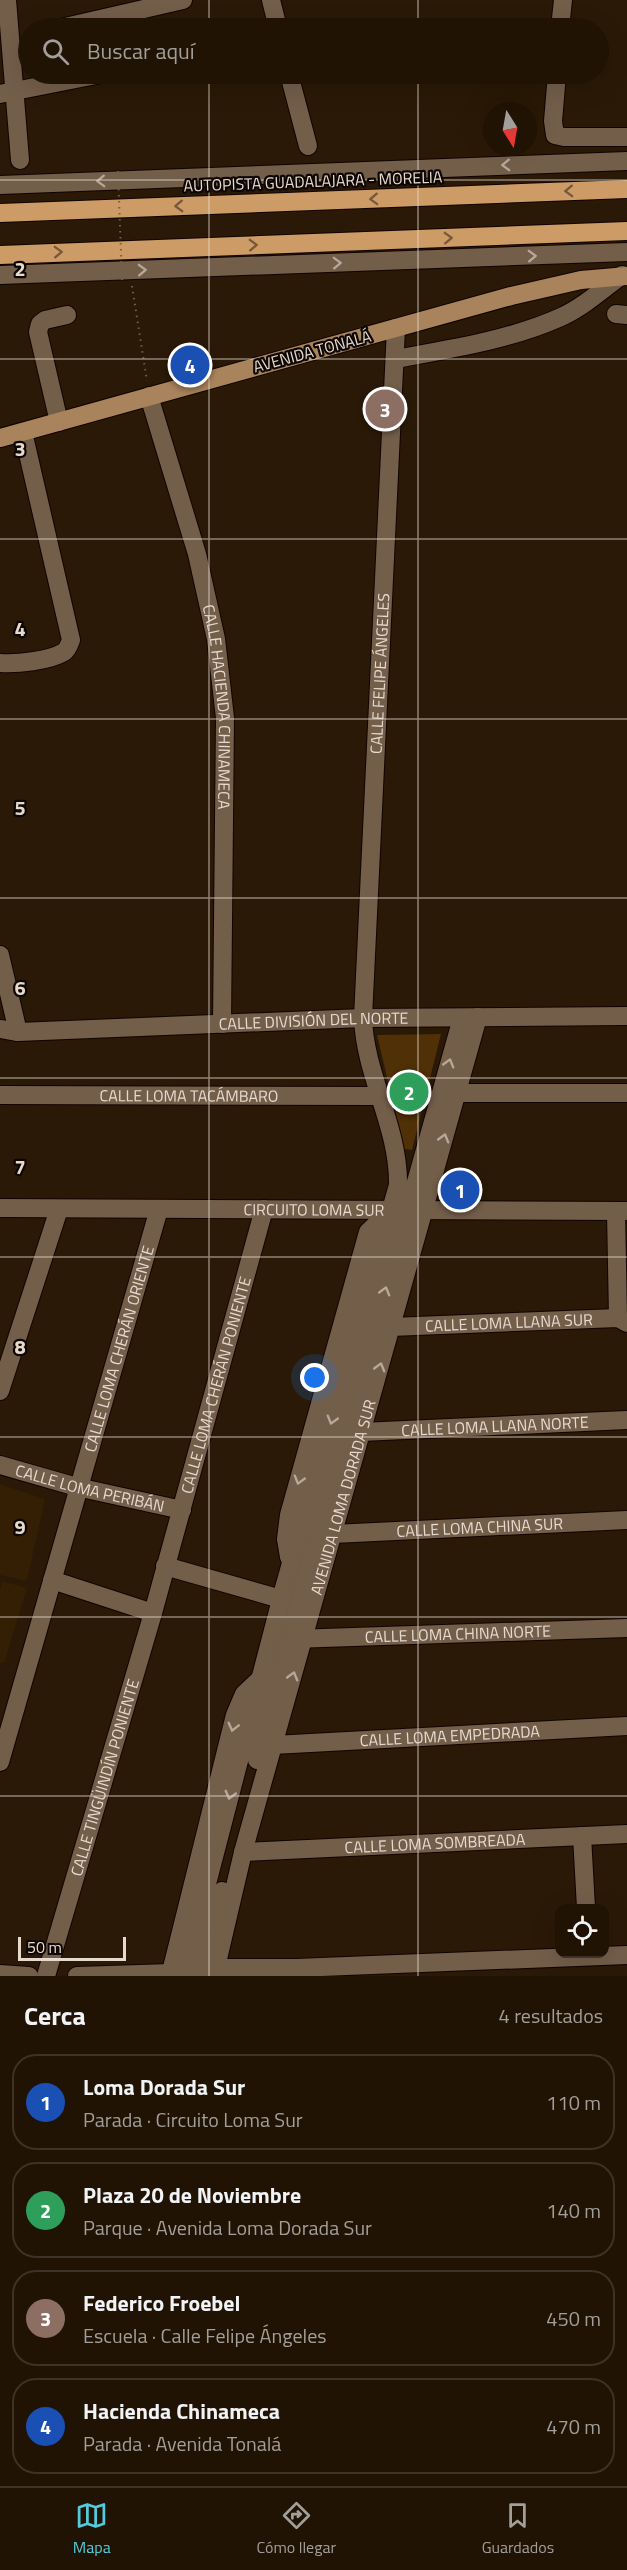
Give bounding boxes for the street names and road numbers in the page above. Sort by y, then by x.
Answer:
street label: AUTOPISTA GUADALAJARA - MORELIA [183,164,443,198]
street label: AVENIDA TONALÁ [250,324,374,378]
street label: CALLE FELIPE ÁNGELES [364,592,395,754]
street label: CALLE HACIENDA CHINAMECA [197,602,237,810]
street label: CALLE DIVISIÓN DEL NORTE [218,1006,409,1036]
street label: CALLE LOMA TACÁMBARO [100,1083,278,1108]
street label: CIRCUITO LOMA SUR [243,1197,385,1222]
street label: CALLE LOMA CHERÁN ORIENTE [78,1243,160,1455]
street label: CALLE LOMA CHERÁN PONIENTE [174,1273,257,1496]
street label: CALLE LOMA LLANA SUR [424,1307,594,1338]
street label: AVENIDA LOMA DORADA SUR [304,1397,382,1598]
street label: CALLE LOMA LLANA NORTE [401,1410,589,1442]
street label: CALLE LOMA PERIBÁN [13,1458,167,1518]
street label: CALLE LOMA CHINA SUR [396,1511,564,1543]
street label: CALLE LOMA CHINA NORTE [364,1619,551,1649]
street label: CALLE TINGÜINDÍN PONIENTE [64,1676,145,1879]
street label: CALLE LOMA EMPEDRADA [359,1719,541,1752]
street label: CALLE LOMA SOMBREADA [344,1827,526,1859]

